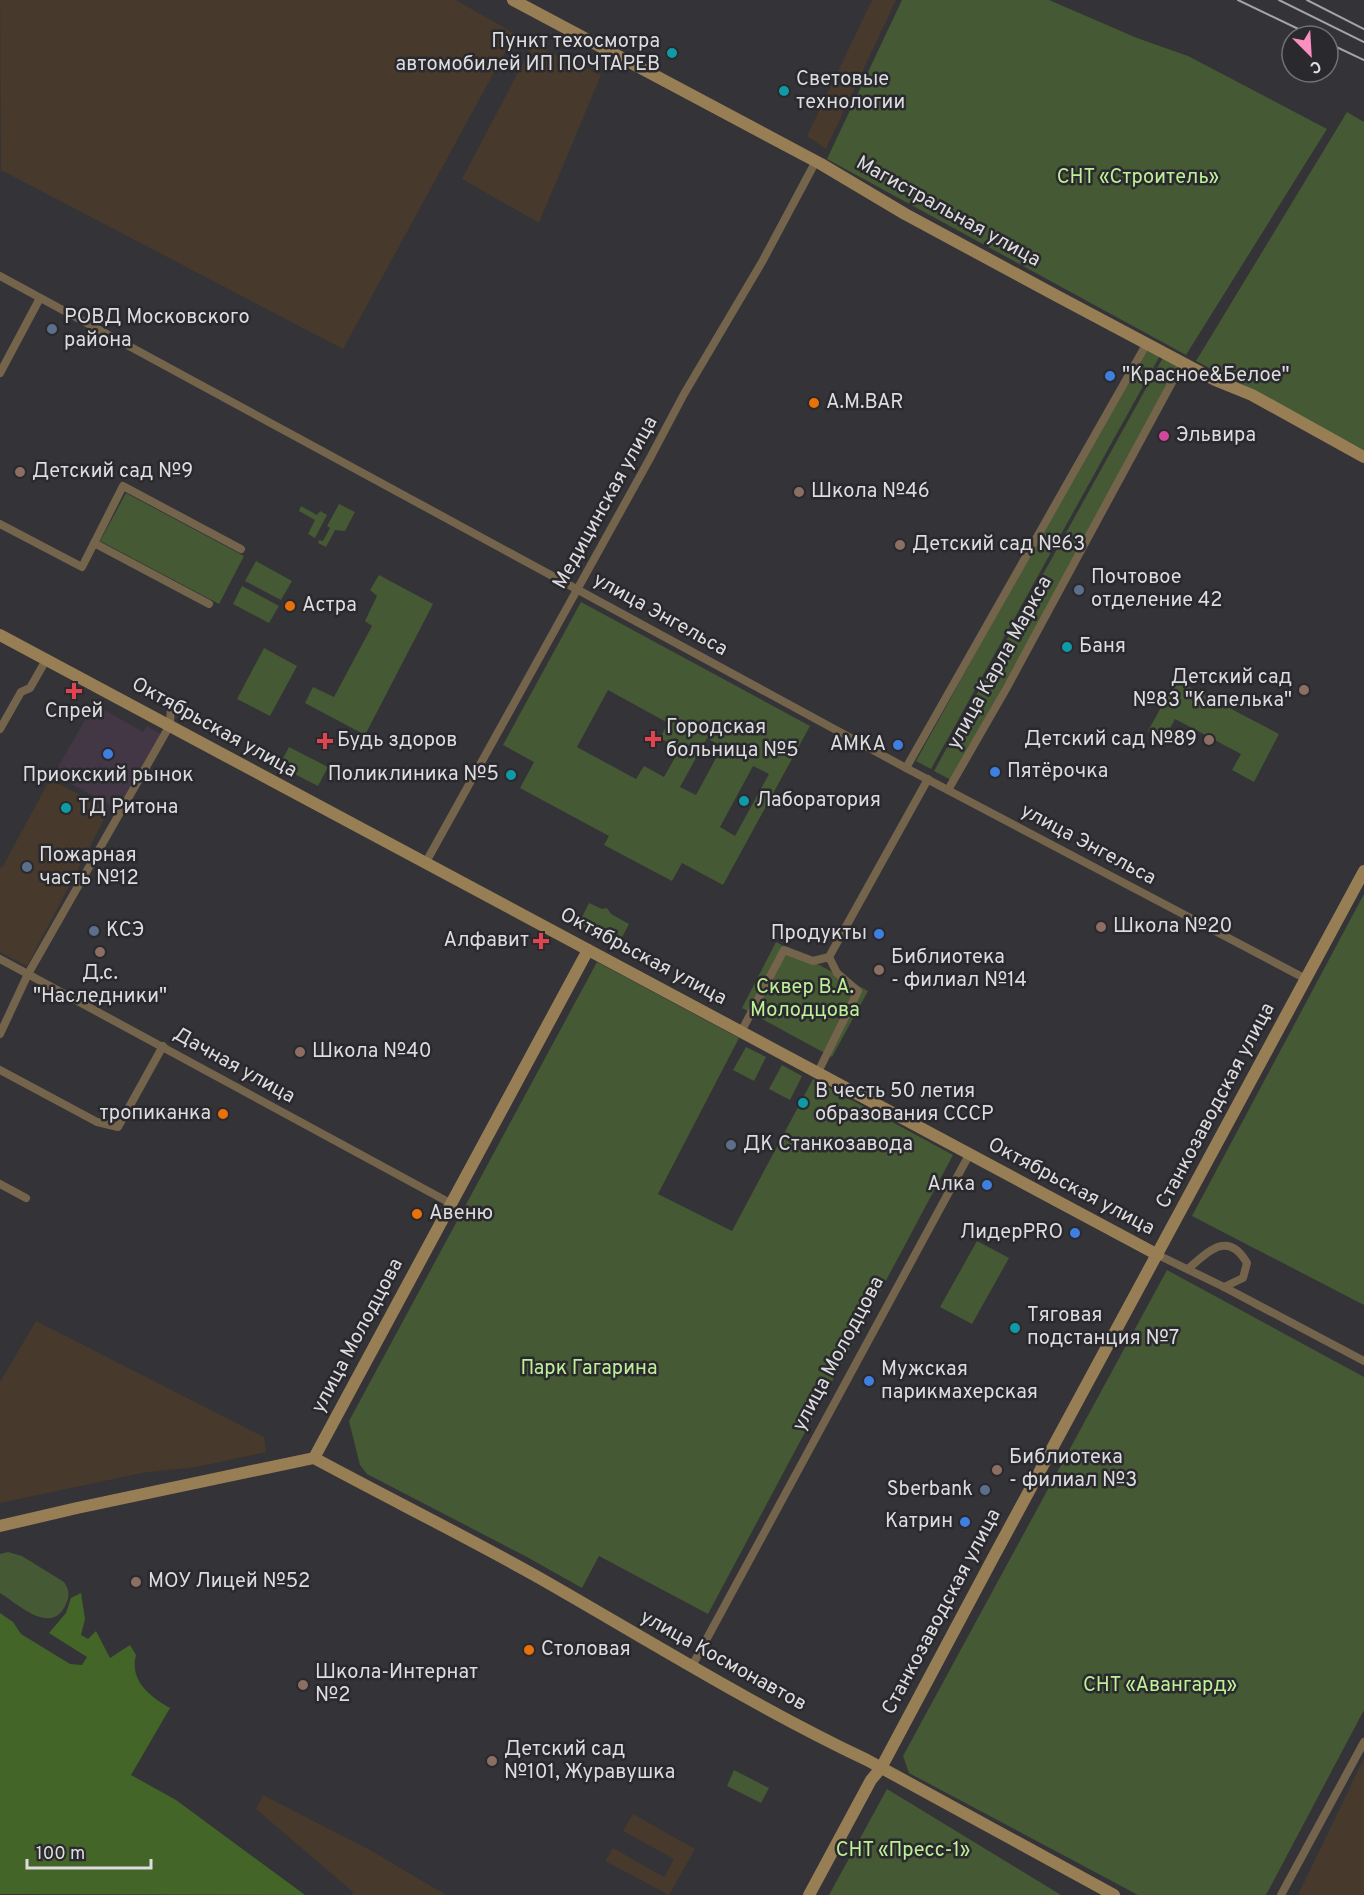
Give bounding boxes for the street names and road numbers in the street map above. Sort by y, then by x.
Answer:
street label: Магистральная улица [851,150,1045,274]
street label: Медицинская улица [548,412,664,594]
street label: улица Энгельса [588,567,732,663]
street label: улица Карла Маркса [942,572,1058,754]
street label: Октябрьская улица [127,672,301,784]
street label: улица Энгельса [1016,798,1160,892]
street label: Октябрьская улица [555,902,731,1012]
street label: Станкозаводская улица [1151,998,1281,1214]
street label: Дачная улица [168,1022,300,1110]
street label: Октябрьская улица [983,1132,1159,1242]
street label: улица Молодцова [306,1254,410,1418]
street label: улица Молодцова [787,1272,891,1436]
street label: Станкозаводская улица [877,1504,1007,1720]
street label: улица Космонавтов [635,1604,811,1718]

